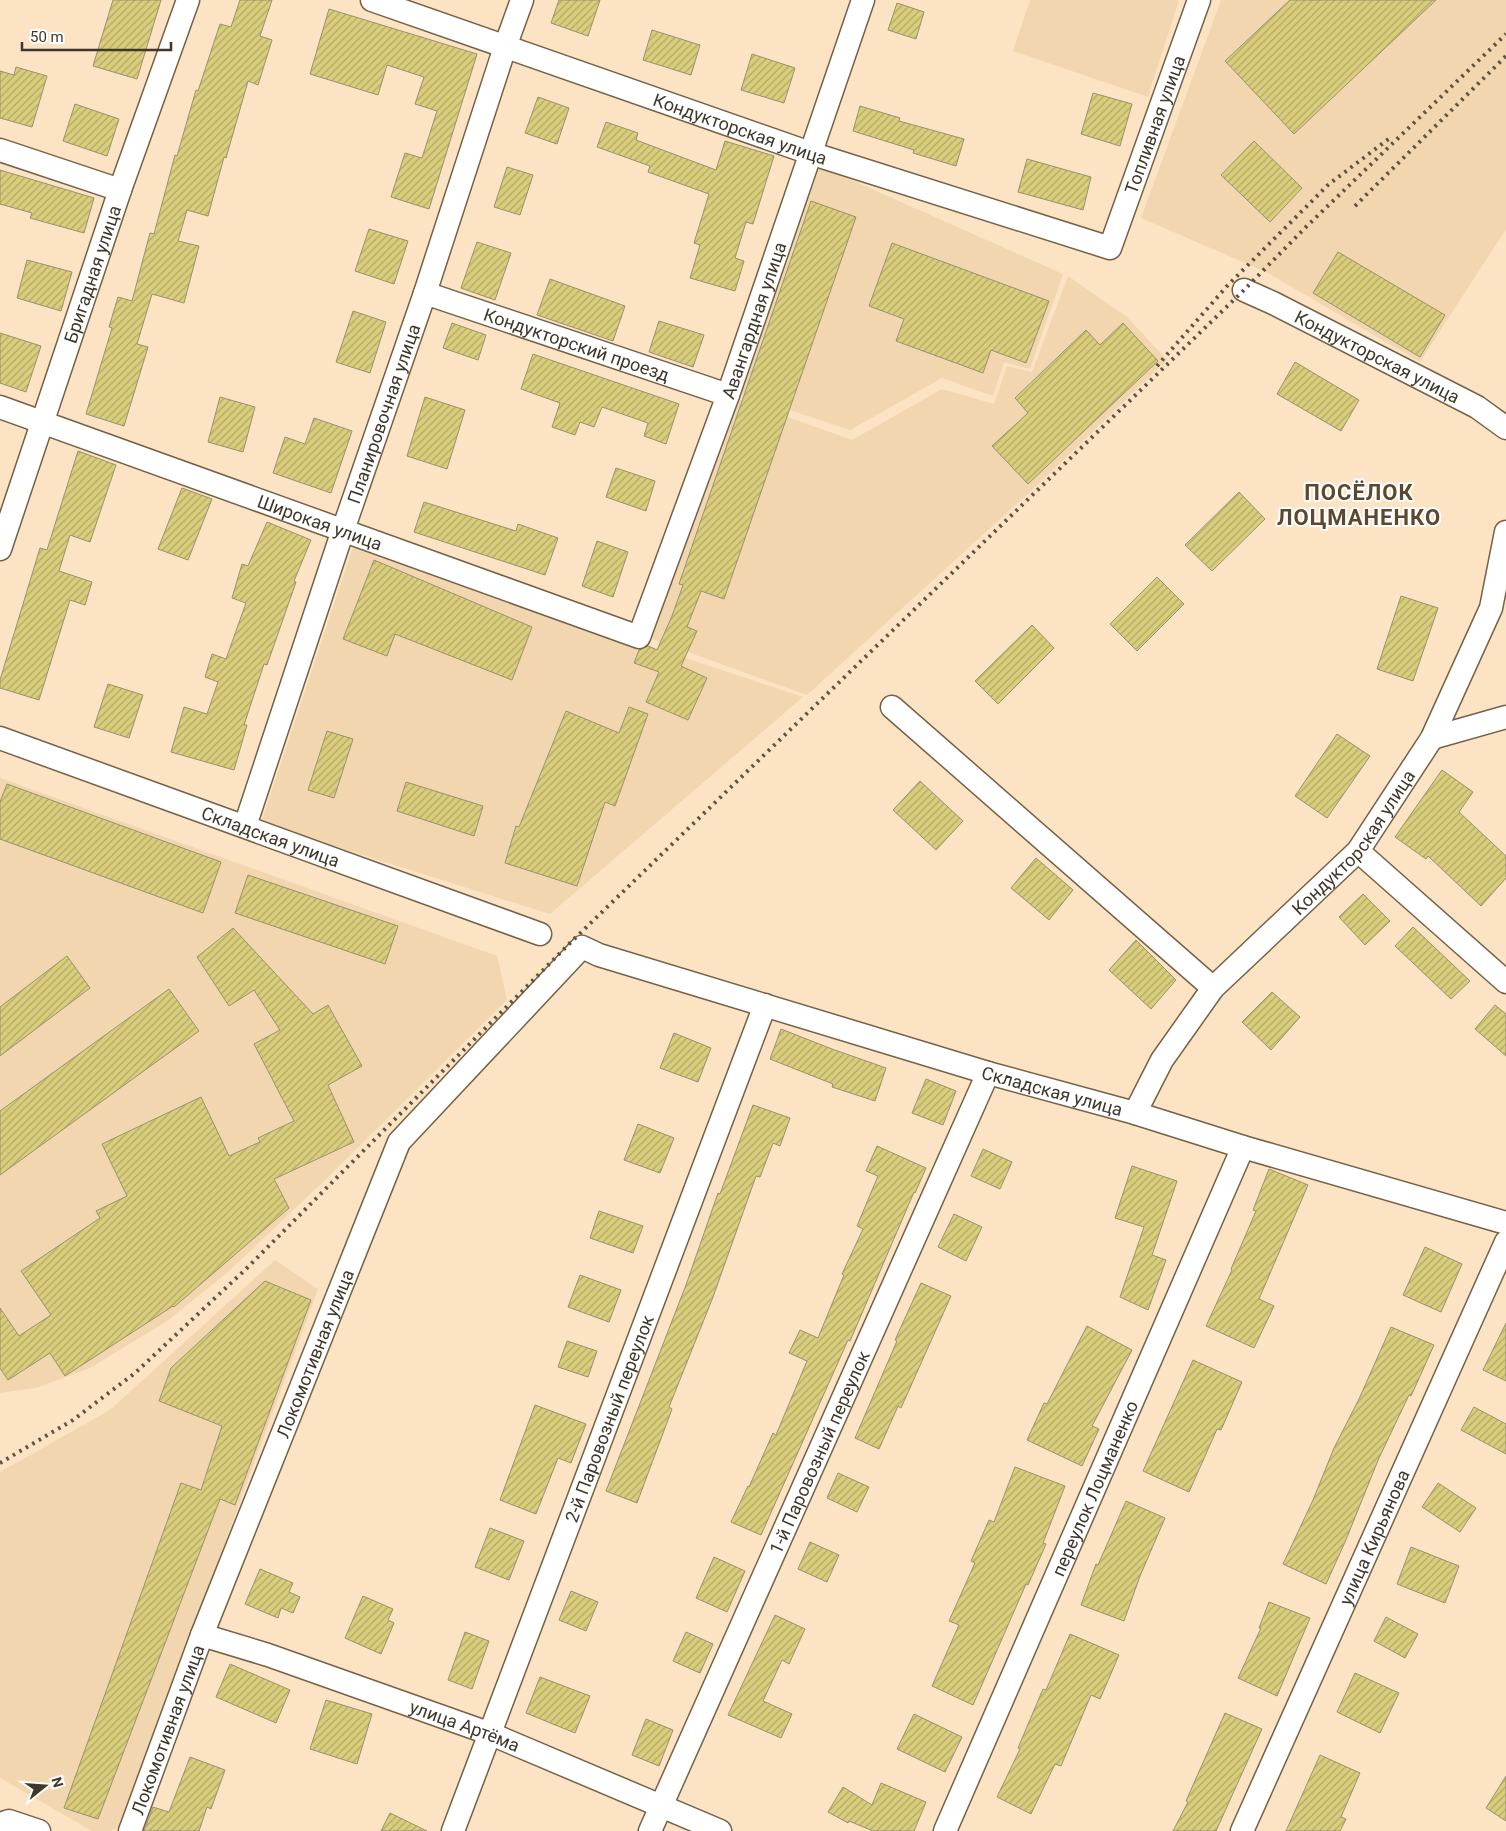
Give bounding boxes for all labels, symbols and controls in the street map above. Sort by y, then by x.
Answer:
scale bar [22,20,171,52]
text: 50 m [30,28,64,46]
street label: Топливная улица [1120,52,1189,196]
street label: Кондукторская улица [651,89,830,168]
street label: Бригадная улица [59,202,125,346]
street label: Авангардная улица [717,239,790,401]
street label: Кондукторский проезд [481,303,672,385]
street label: Кондукторская улица [1291,305,1464,407]
street label: Планировочная улица [343,321,424,506]
district label: ПОСЁЛОК ЛОЦМАНЕНКО [1277,480,1441,530]
street label: Широкая улица [255,490,385,554]
street label: Кондукторская улица [1287,766,1419,919]
street label: Складская улица [199,802,343,871]
street label: Складская улица [979,1061,1125,1120]
street label: Локомотивная улица [271,1266,358,1441]
street label: 2-й Паровозный переулок [560,1312,658,1525]
street label: 1-й Паровозный переулок [765,1347,874,1557]
street label: переулок Лоцманенко [1047,1397,1142,1579]
street label: улица Кирьянова [1334,1466,1413,1608]
street label: Локомотивная улица [126,1642,208,1818]
street label: улица Артёма [407,1696,523,1755]
north arrow [20,1761,70,1811]
text: N [48,1775,67,1789]

